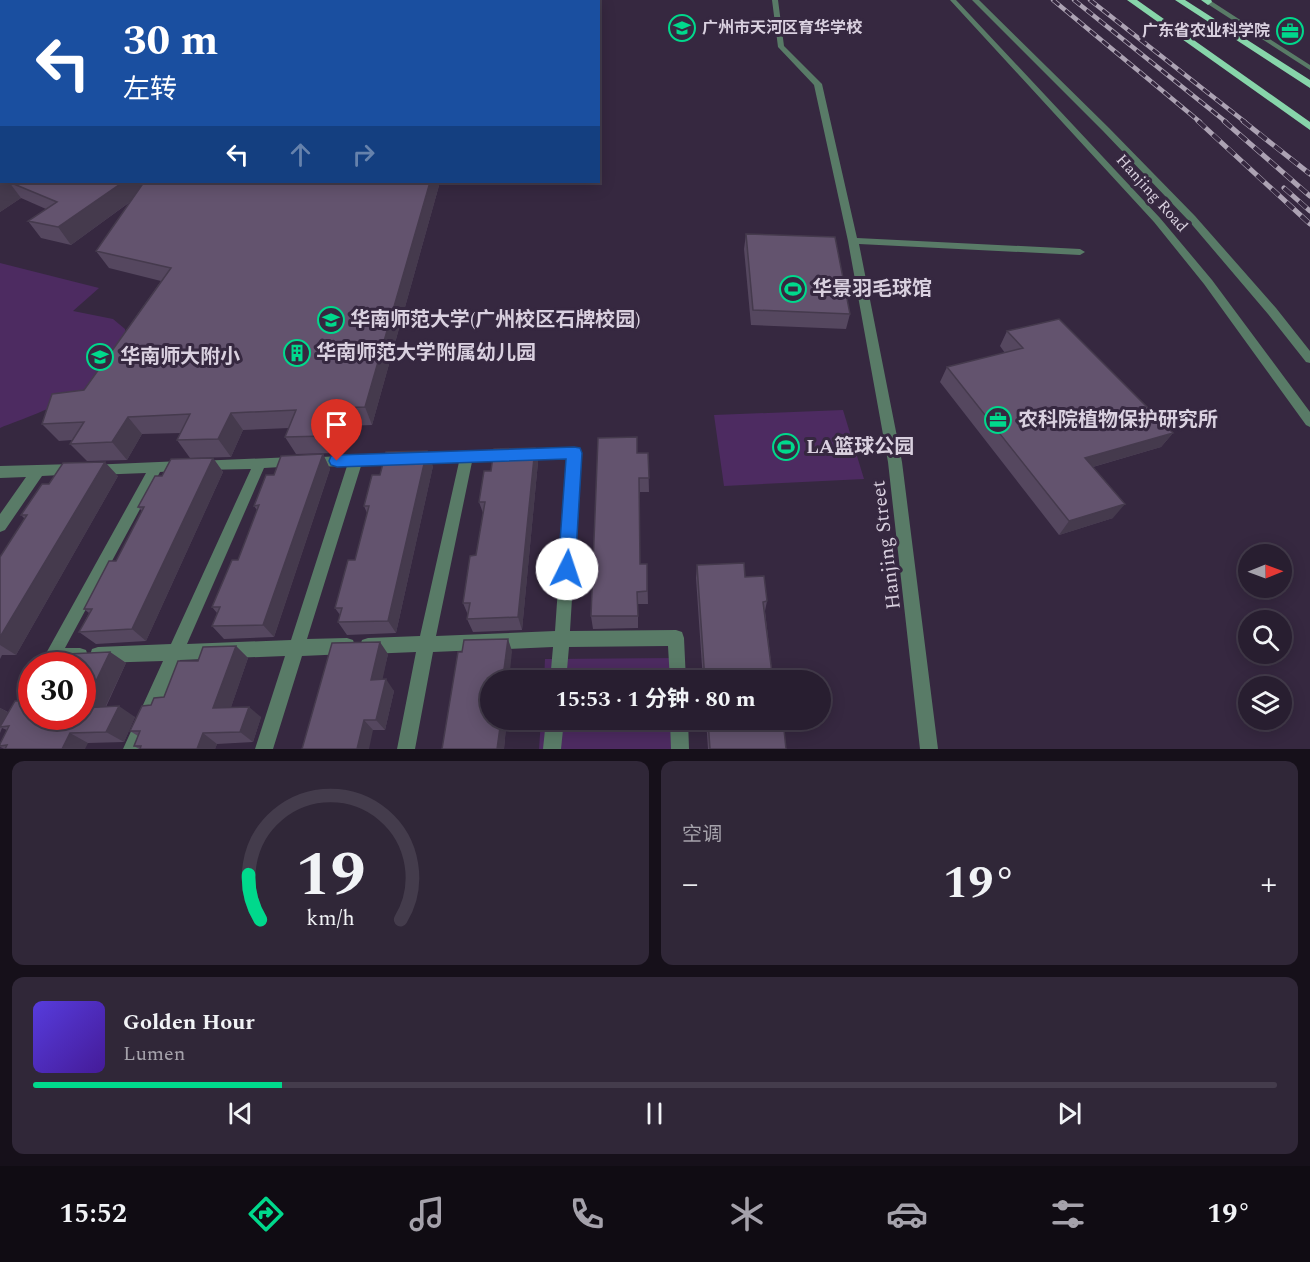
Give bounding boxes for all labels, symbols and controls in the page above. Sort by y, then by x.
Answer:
text: 30 m [123,10,218,73]
school or university icon: 广州市天河区育华学校 [667,13,697,43]
place label: 广州市天河区育华学校 [702,16,863,40]
office icon: 广东省农业科学院 [1275,16,1305,46]
place label: 广东省农业科学院 [1142,19,1270,43]
icon: left [24,24,102,102]
text: 左转 [123,69,177,111]
icon: left [221,138,254,171]
icon: ahead [284,138,317,171]
icon: right [347,138,380,171]
street label: Hanjing Road [1110,149,1194,238]
sports icon: 华景羽毛球馆 [778,274,808,304]
place label: 华景羽毛球馆 [812,274,932,304]
school or university icon: 华南师范大学(广州校区石牌校园) [316,305,346,335]
place label: 华南师范大学(广州校区石牌校园) [350,305,640,335]
building icon: 华南师范大学附属幼儿园 [282,338,312,368]
place label: 华南师范大学附属幼儿园 [316,338,536,368]
school or university icon: 华南师大附小 [85,342,115,372]
place label: 华南师大附小 [120,342,240,372]
pin [311,399,362,461]
office icon: 农科院植物保护研究所 [983,405,1013,435]
place label: 农科院植物保护研究所 [1018,405,1218,435]
icon: arrive [320,408,353,441]
sports icon: LA篮球公园 [771,432,801,462]
place label: LA篮球公园 [806,432,914,462]
street label: Hanjing Street [863,479,909,611]
position arrow [535,537,599,601]
north arrow [1238,544,1292,598]
map controls [1238,544,1292,730]
button: search [1238,610,1292,664]
speed limit sign: 30 [18,652,96,730]
button: layers [1238,676,1292,730]
text: 15:53 · 1 分钟 · 80 m [555,683,756,716]
text: 空调 [682,820,722,850]
text: 19 [295,828,366,923]
text: 19° [943,849,1016,918]
text: − [682,859,699,909]
text: + [1261,859,1277,909]
text: km/h [306,902,355,935]
text: Golden Hour [123,1006,255,1039]
text: Lumen [123,1039,185,1069]
icon: previous [224,1097,257,1130]
icon: pause [638,1097,671,1130]
icon: next [1053,1097,1086,1130]
text: 15:52 [59,1193,127,1235]
icon: directions [245,1193,287,1235]
icon: music [406,1193,448,1235]
icon: phone [566,1193,608,1235]
icon: climate [726,1193,768,1235]
icon: car [886,1193,928,1235]
icon: filters [1047,1193,1089,1235]
text: 19° [1207,1193,1251,1235]

